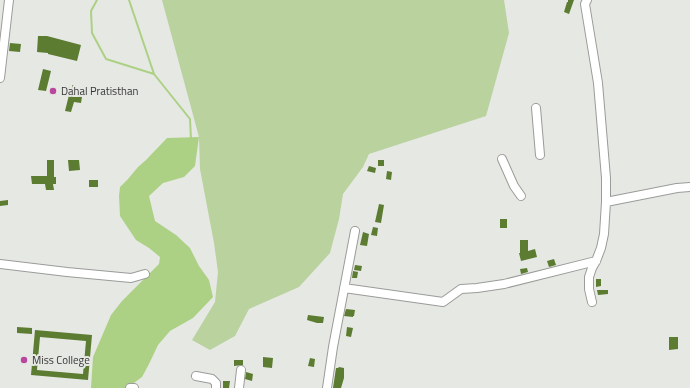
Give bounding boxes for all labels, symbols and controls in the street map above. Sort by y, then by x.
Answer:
place label: Dahal Pratisthan [61,83,138,99]
marker: Dahal Pratisthan [48,86,58,96]
place label: Miss College [32,352,90,368]
marker: Miss College [19,355,29,365]

